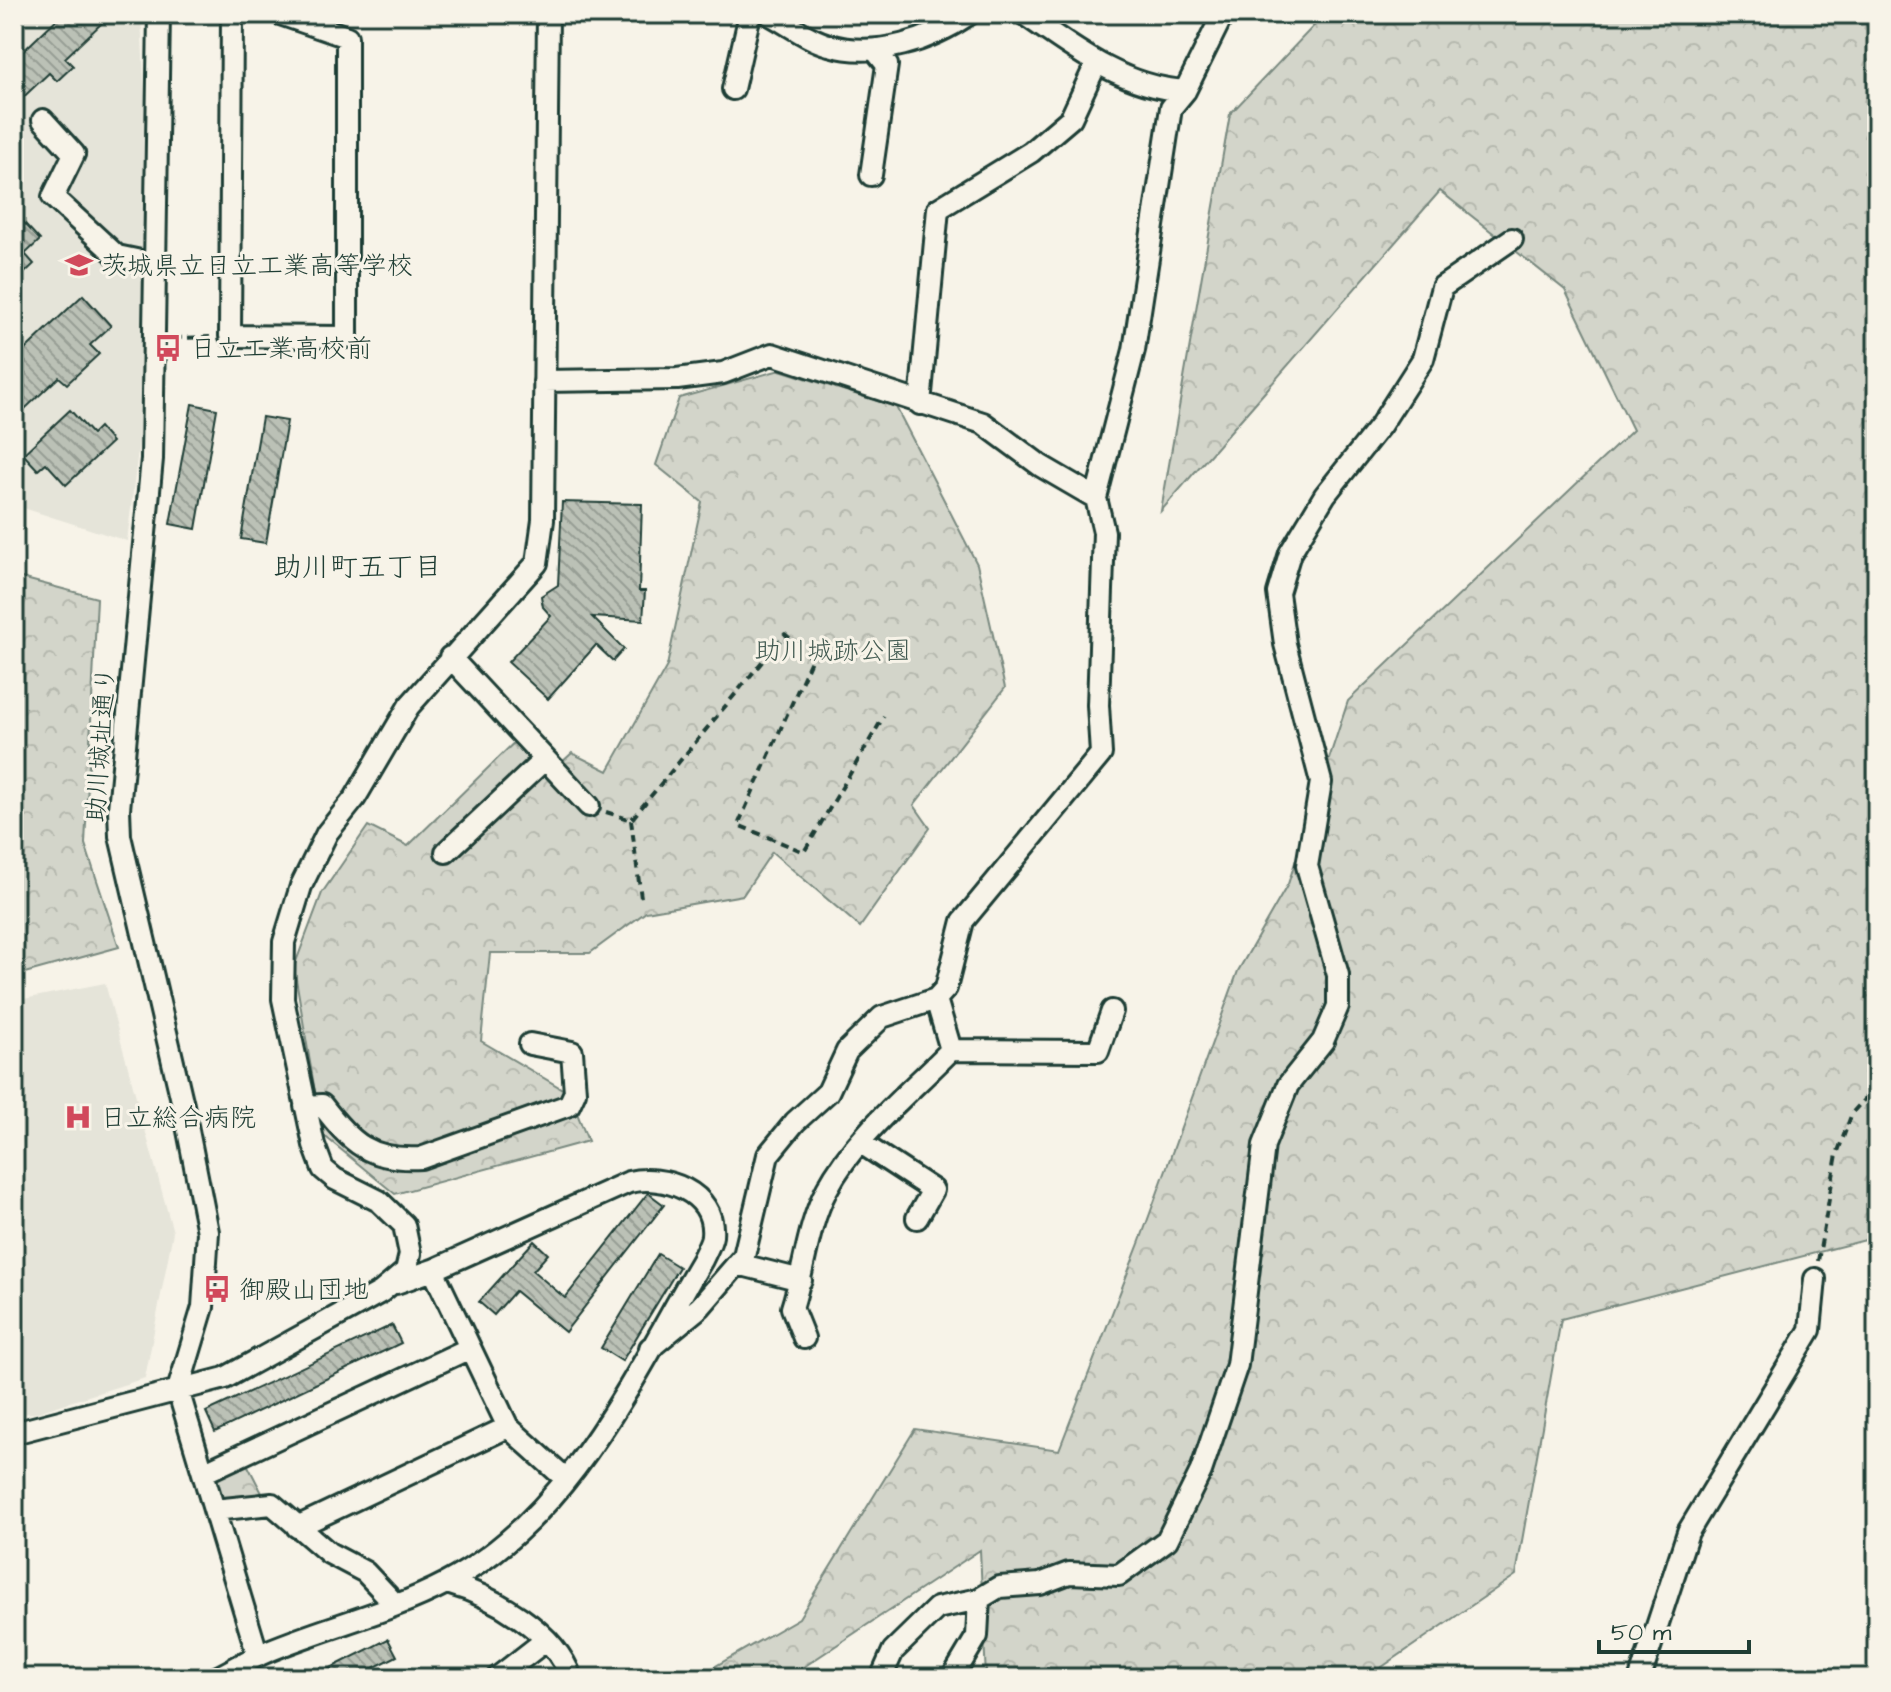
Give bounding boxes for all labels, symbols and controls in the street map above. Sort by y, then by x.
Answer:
place label: 茨城県立日立工業高等学校 [101,248,413,284]
school or university icon: 茨城県立日立工業高等学校 [64,250,94,280]
place label: 日立工業高校前 [190,331,372,367]
bus stop icon: 日立工業高校前 [153,333,183,363]
district label: 助川町五丁目 [274,548,442,587]
park label: 助川城跡公園 [755,633,911,669]
street label: 助川城址通り [78,665,124,823]
place label: 日立総合病院 [100,1100,256,1136]
hospital icon: 日立総合病院 [63,1102,93,1132]
place label: 御殿山団地 [239,1272,369,1308]
bus stop icon: 御殿山団地 [202,1274,232,1304]
scale bar [1599,1604,1749,1654]
text: 50 m [1611,1616,1672,1650]

